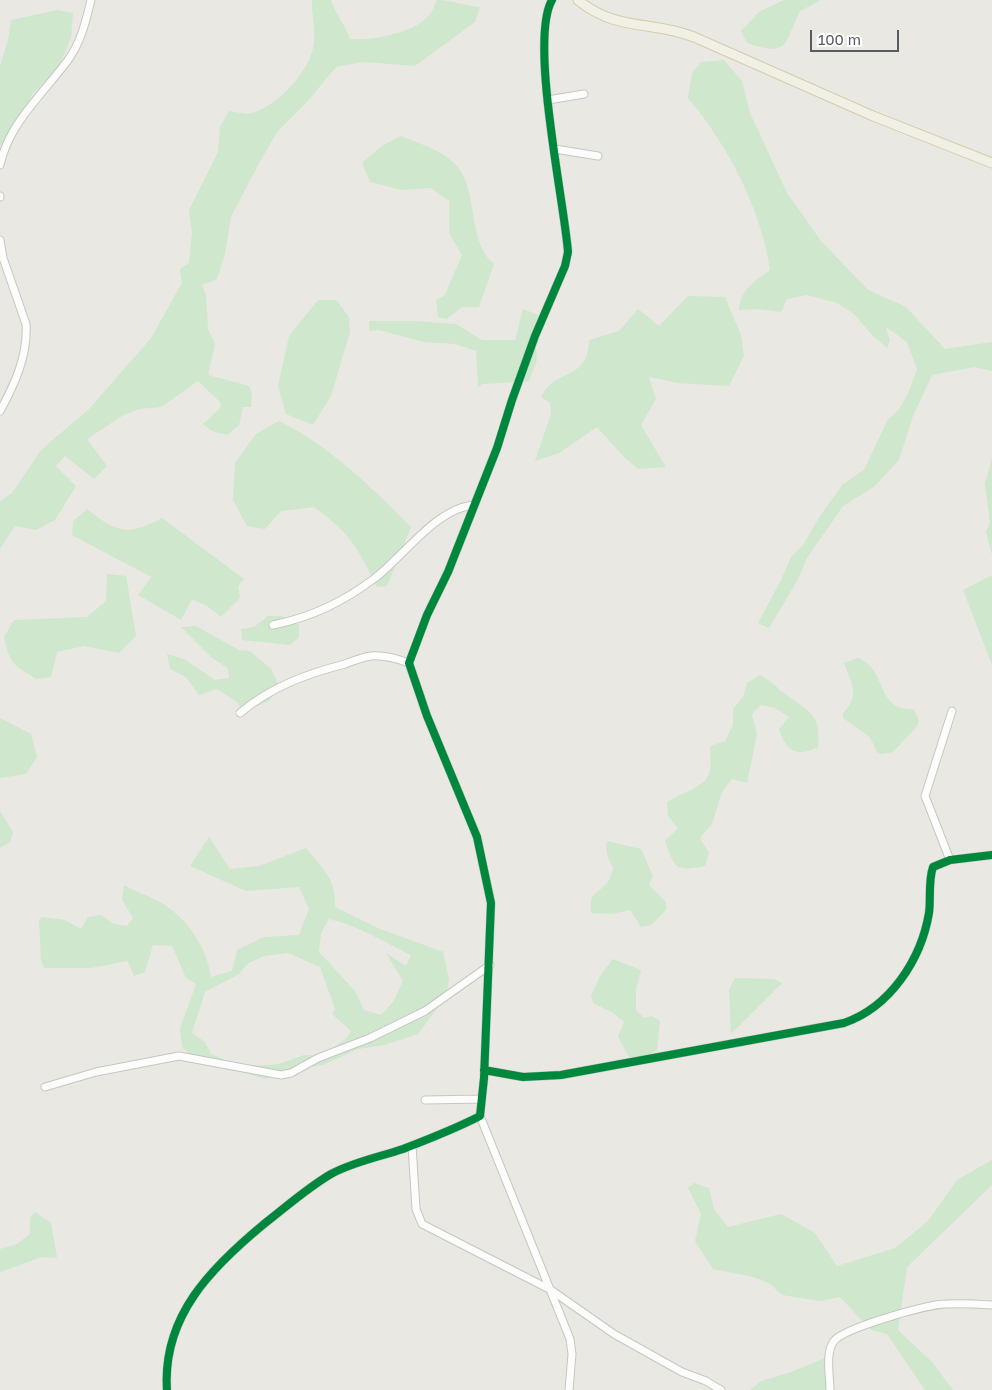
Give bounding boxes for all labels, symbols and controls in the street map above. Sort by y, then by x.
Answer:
scale bar [812,20,901,52]
text: 100 m [818,30,861,48]

